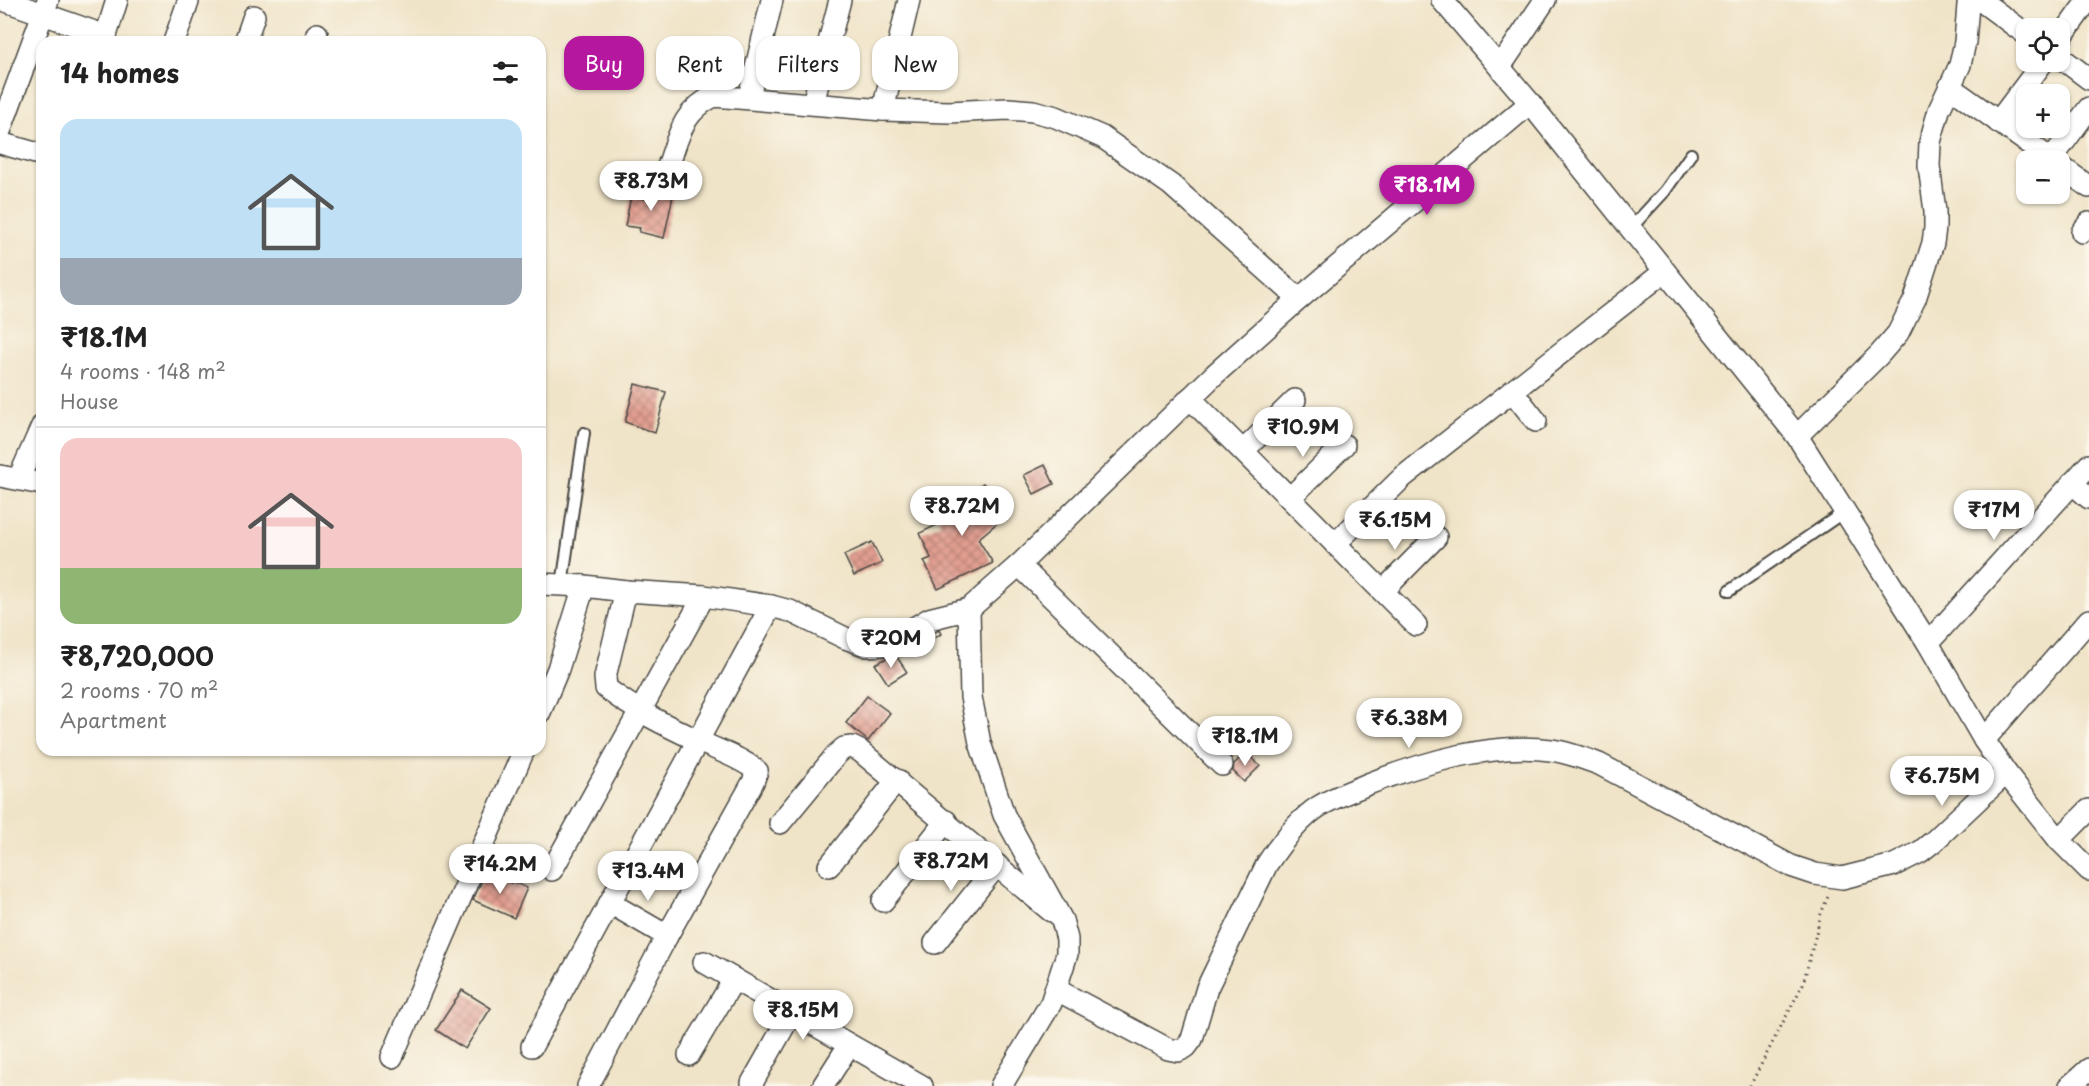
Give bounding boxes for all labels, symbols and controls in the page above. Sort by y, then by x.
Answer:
map controls [2016,18,2070,204]
button: locate [2016,18,2070,72]
chip: Buy [564,36,644,90]
chip: Rent [656,36,744,90]
chip: Filters [756,36,860,90]
chip: New [872,36,958,90]
text: 14 homes [60,53,179,92]
icon: filters [489,56,522,89]
button: + [2016,84,2070,138]
button: − [2016,150,2070,204]
icon: home [237,158,345,266]
pin: ₹8.73M [602,161,700,212]
text: ₹8.73M [613,165,689,195]
pin: ₹18.1M [1378,165,1476,216]
text: ₹18.1M [1393,169,1461,199]
text: ₹18.1M [60,317,148,356]
text: 4 rooms · 148 m² [60,356,226,386]
text: House [60,386,119,416]
pin: ₹10.9M [1254,407,1352,458]
text: ₹10.9M [1267,411,1339,441]
icon: home [237,477,345,585]
pin: ₹8.72M [913,486,1011,537]
text: ₹8.72M [924,490,1000,520]
pin: ₹17M [1958,490,2030,541]
text: ₹17M [1968,494,2020,524]
pin: ₹6.15M [1346,500,1444,551]
text: ₹6.15M [1358,504,1432,534]
pin: ₹20M [855,618,927,669]
text: ₹20M [860,622,922,652]
text: ₹8,720,000 [60,636,214,675]
text: 2 rooms · 70 m² [60,675,218,705]
pin: ₹6.38M [1360,698,1458,749]
text: ₹6.38M [1370,702,1448,732]
text: Apartment [60,705,167,735]
pin: ₹18.1M [1196,716,1294,767]
text: ₹18.1M [1211,720,1279,750]
pin: ₹6.75M [1893,756,1991,807]
text: ₹6.75M [1904,760,1980,790]
pin: ₹8.72M [902,841,1000,892]
pin: ₹14.2M [451,844,549,895]
text: ₹8.72M [913,845,989,875]
text: ₹14.2M [463,848,537,878]
pin: ₹13.4M [599,851,697,902]
text: ₹13.4M [612,855,684,885]
pin: ₹8.15M [754,990,852,1041]
text: ₹8.15M [767,994,839,1024]

